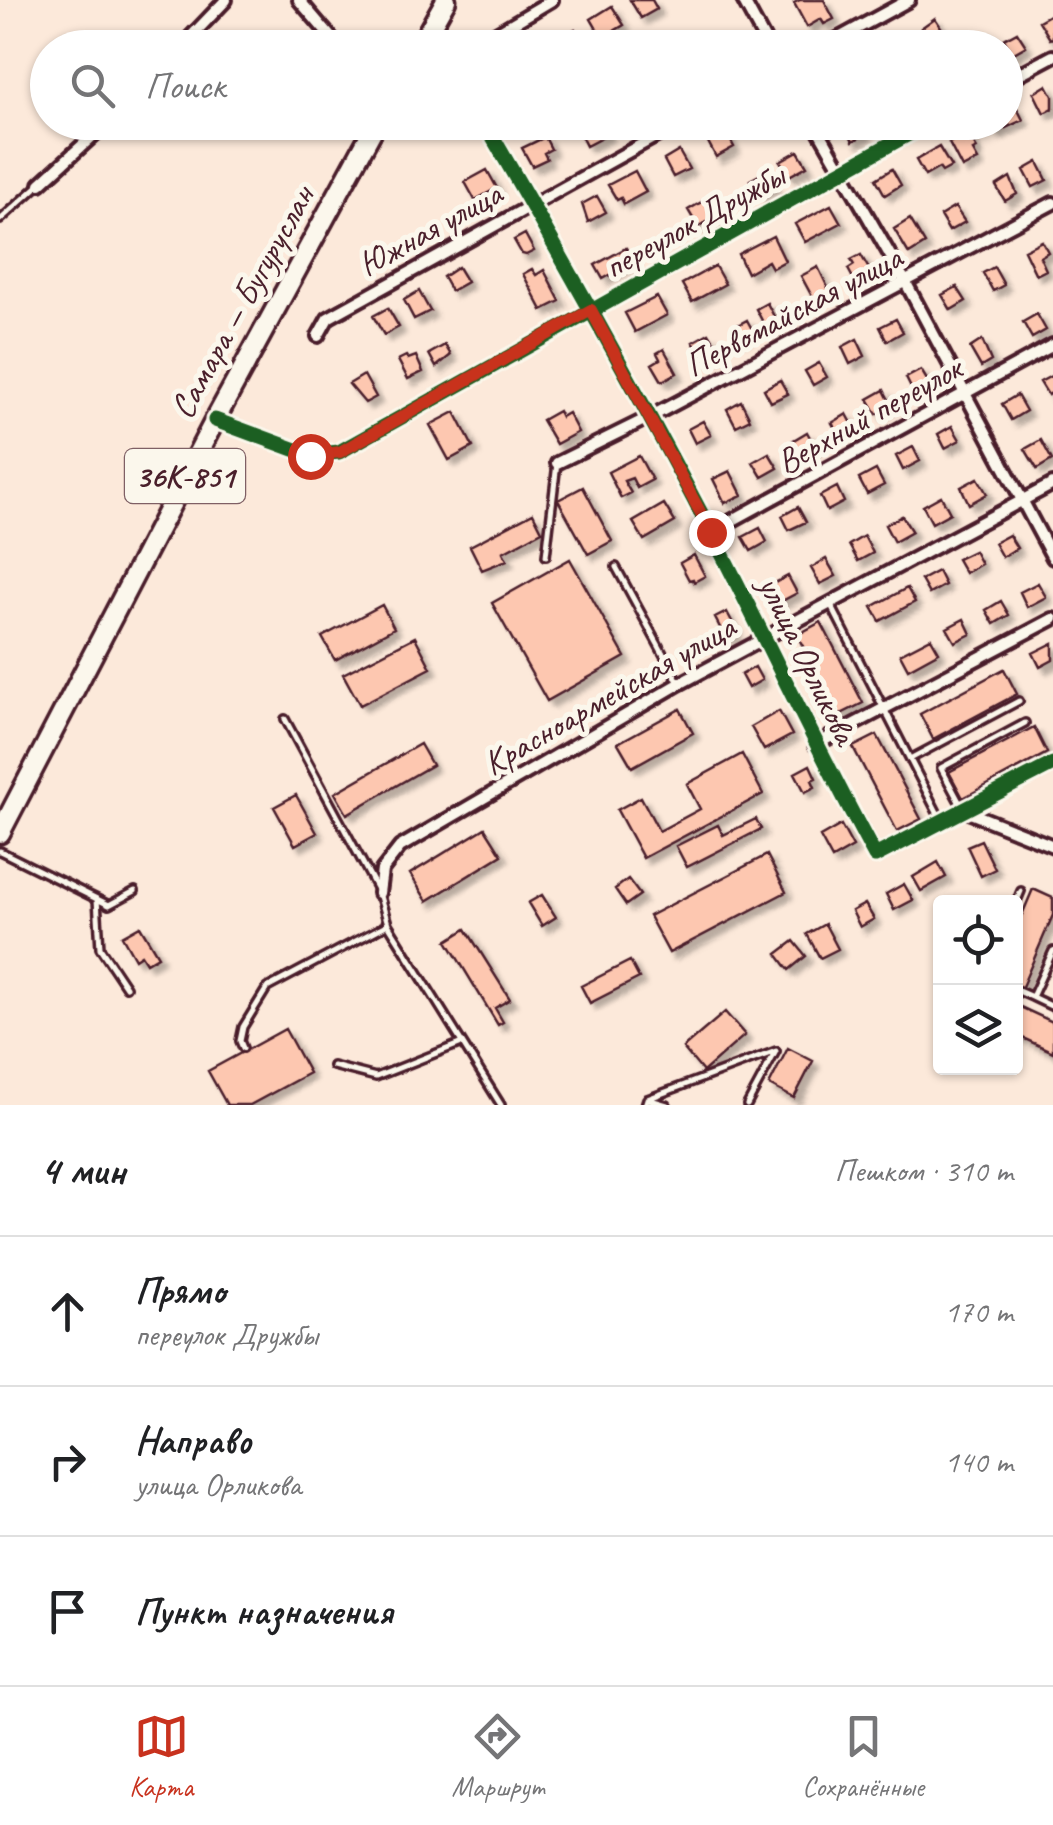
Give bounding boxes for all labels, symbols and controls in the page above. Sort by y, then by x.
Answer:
search box [30,30,1023,140]
icon: search [65,58,120,113]
text: Поиск [145,62,225,109]
street label: переулок Дружбы [596,152,795,289]
street label: Южная улица [350,170,511,287]
street label: Самара — Бугуруслан [159,176,325,426]
street label: Первомайская улица [677,234,911,387]
street label: Верхний переулок [769,344,972,484]
route start [288,434,334,480]
road number: 36К-851 [125,449,245,503]
route end [689,510,735,556]
street label: улица Орликова [747,567,869,754]
street label: Красноармейская улица [475,604,745,785]
map controls [933,895,1023,1075]
button: locate [933,895,1023,985]
button: layers [933,985,1023,1075]
text: 4 мин [40,1144,125,1197]
text: Пешком · 310 m [834,1150,1013,1191]
text: Прямо [135,1267,225,1314]
icon: ahead [40,1284,95,1339]
text: 170 m [944,1291,1013,1332]
text: переулок Дружбы [135,1314,318,1355]
text: Направо [135,1417,251,1464]
icon: right [40,1434,95,1489]
text: 140 m [944,1441,1013,1482]
text: улица Орликова [135,1464,301,1505]
icon: arrive [40,1584,95,1639]
text: Пункт назначения [135,1588,392,1635]
tab: Карта [129,1709,193,1804]
tab: Маршрут [452,1709,544,1804]
tab: Сохранённые [802,1709,924,1804]

